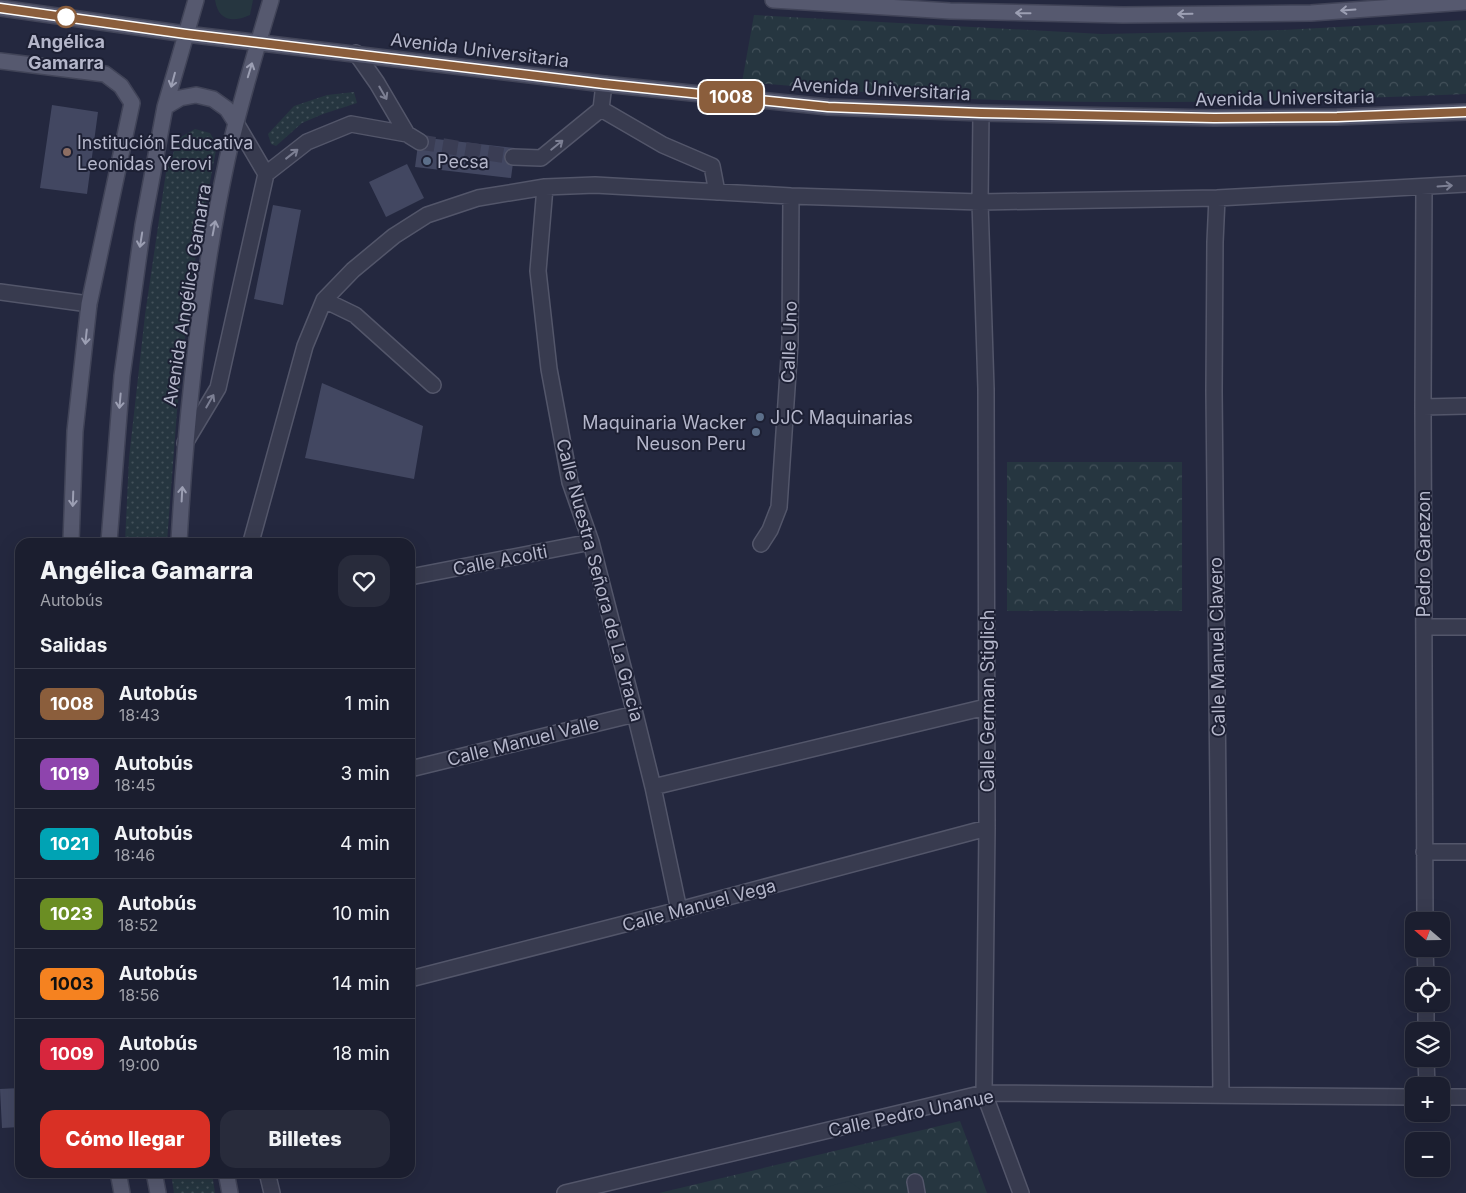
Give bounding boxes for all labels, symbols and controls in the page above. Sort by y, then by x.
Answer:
marker: Angélica Gamarra [55,6,77,28]
one-way arrow [1340,6,1356,15]
one-way arrow [1015,8,1031,18]
one-way arrow [1177,9,1194,19]
street label: Avenida Universitaria [390,29,570,71]
place label: Angélica Gamarra [27,31,105,73]
one-way arrow [245,62,255,78]
one-way arrow [168,72,177,88]
street label: Avenida Universitaria [791,74,971,104]
line badge: 1008 [696,81,766,113]
one-way arrow [378,85,388,100]
text: 1008 [709,86,753,107]
street label: Avenida Universitaria [1195,86,1375,110]
place label: Institución Educativa Leonidas Yerovi [77,132,253,174]
one-way arrow [550,139,563,150]
marker: Institución Educativa Leonidas Yerovi [61,146,73,158]
one-way arrow [285,148,298,159]
place label: Pecsa [437,151,489,172]
marker: Pecsa [421,155,433,167]
one-way arrow [1437,181,1453,190]
street label: Avenida Angélica Gamarra [159,182,215,408]
one-way arrow [209,221,219,237]
one-way arrow [135,231,145,247]
street label: Calle Uno [777,300,801,384]
one-way arrow [81,329,91,345]
one-way arrow [116,393,125,409]
one-way arrow [205,394,215,408]
place label: JJC Maquinarias [770,407,913,428]
marker: JJC Maquinarias [754,411,766,423]
place label: Maquinaria Wacker Neuson Peru [582,412,746,454]
marker: Maquinaria Wacker Neuson Peru [750,426,762,438]
street label: Calle Nuestra Señora de La Gracia [552,436,648,724]
one-way arrow [177,486,186,502]
one-way arrow [68,491,77,507]
street label: Pedro Garezon [1413,491,1434,617]
street label: Calle Acolti [451,541,549,579]
button: heart [338,555,390,607]
text: Angélica Gamarra [40,556,253,585]
street label: Calle Manuel Clavero [1205,557,1229,737]
text: Autobús [40,590,103,610]
street label: Calle German Stiglich [977,610,998,792]
text: Salidas [40,634,107,657]
text: Autobús [119,682,198,705]
text: 1 min [344,692,390,715]
text: 1008 [50,693,94,714]
text: 18:43 [119,705,160,725]
street label: Calle Manuel Valle [445,712,601,770]
text: Autobús [114,752,193,775]
text: 3 min [340,762,390,785]
text: 1019 [50,763,89,784]
text: 18:45 [114,775,155,795]
text: Autobús [114,822,193,845]
text: 4 min [340,832,390,855]
text: 1021 [50,833,89,854]
text: 18:46 [114,845,155,865]
street label: Calle Manuel Vega [620,874,778,936]
text: Autobús [118,892,197,915]
text: 10 min [332,902,390,925]
text: 1023 [50,903,93,924]
north arrow [1405,912,1450,958]
map controls [1405,912,1450,1177]
text: 18:52 [118,915,158,935]
text: Autobús [119,962,198,985]
button: locate [1405,967,1450,1012]
text: 14 min [332,972,390,995]
text: 1003 [50,973,94,994]
text: 18:56 [119,985,159,1005]
button: layers [1405,1022,1450,1067]
text: Autobús [119,1032,198,1055]
text: 18 min [333,1042,390,1065]
text: 1009 [50,1043,94,1064]
text: 19:00 [119,1055,160,1075]
button: + [1405,1077,1450,1122]
street label: Calle Pedro Unanue [826,1085,996,1141]
button: Cómo llegar [40,1110,210,1168]
button: Billetes [220,1110,390,1168]
button: − [1405,1132,1450,1177]

